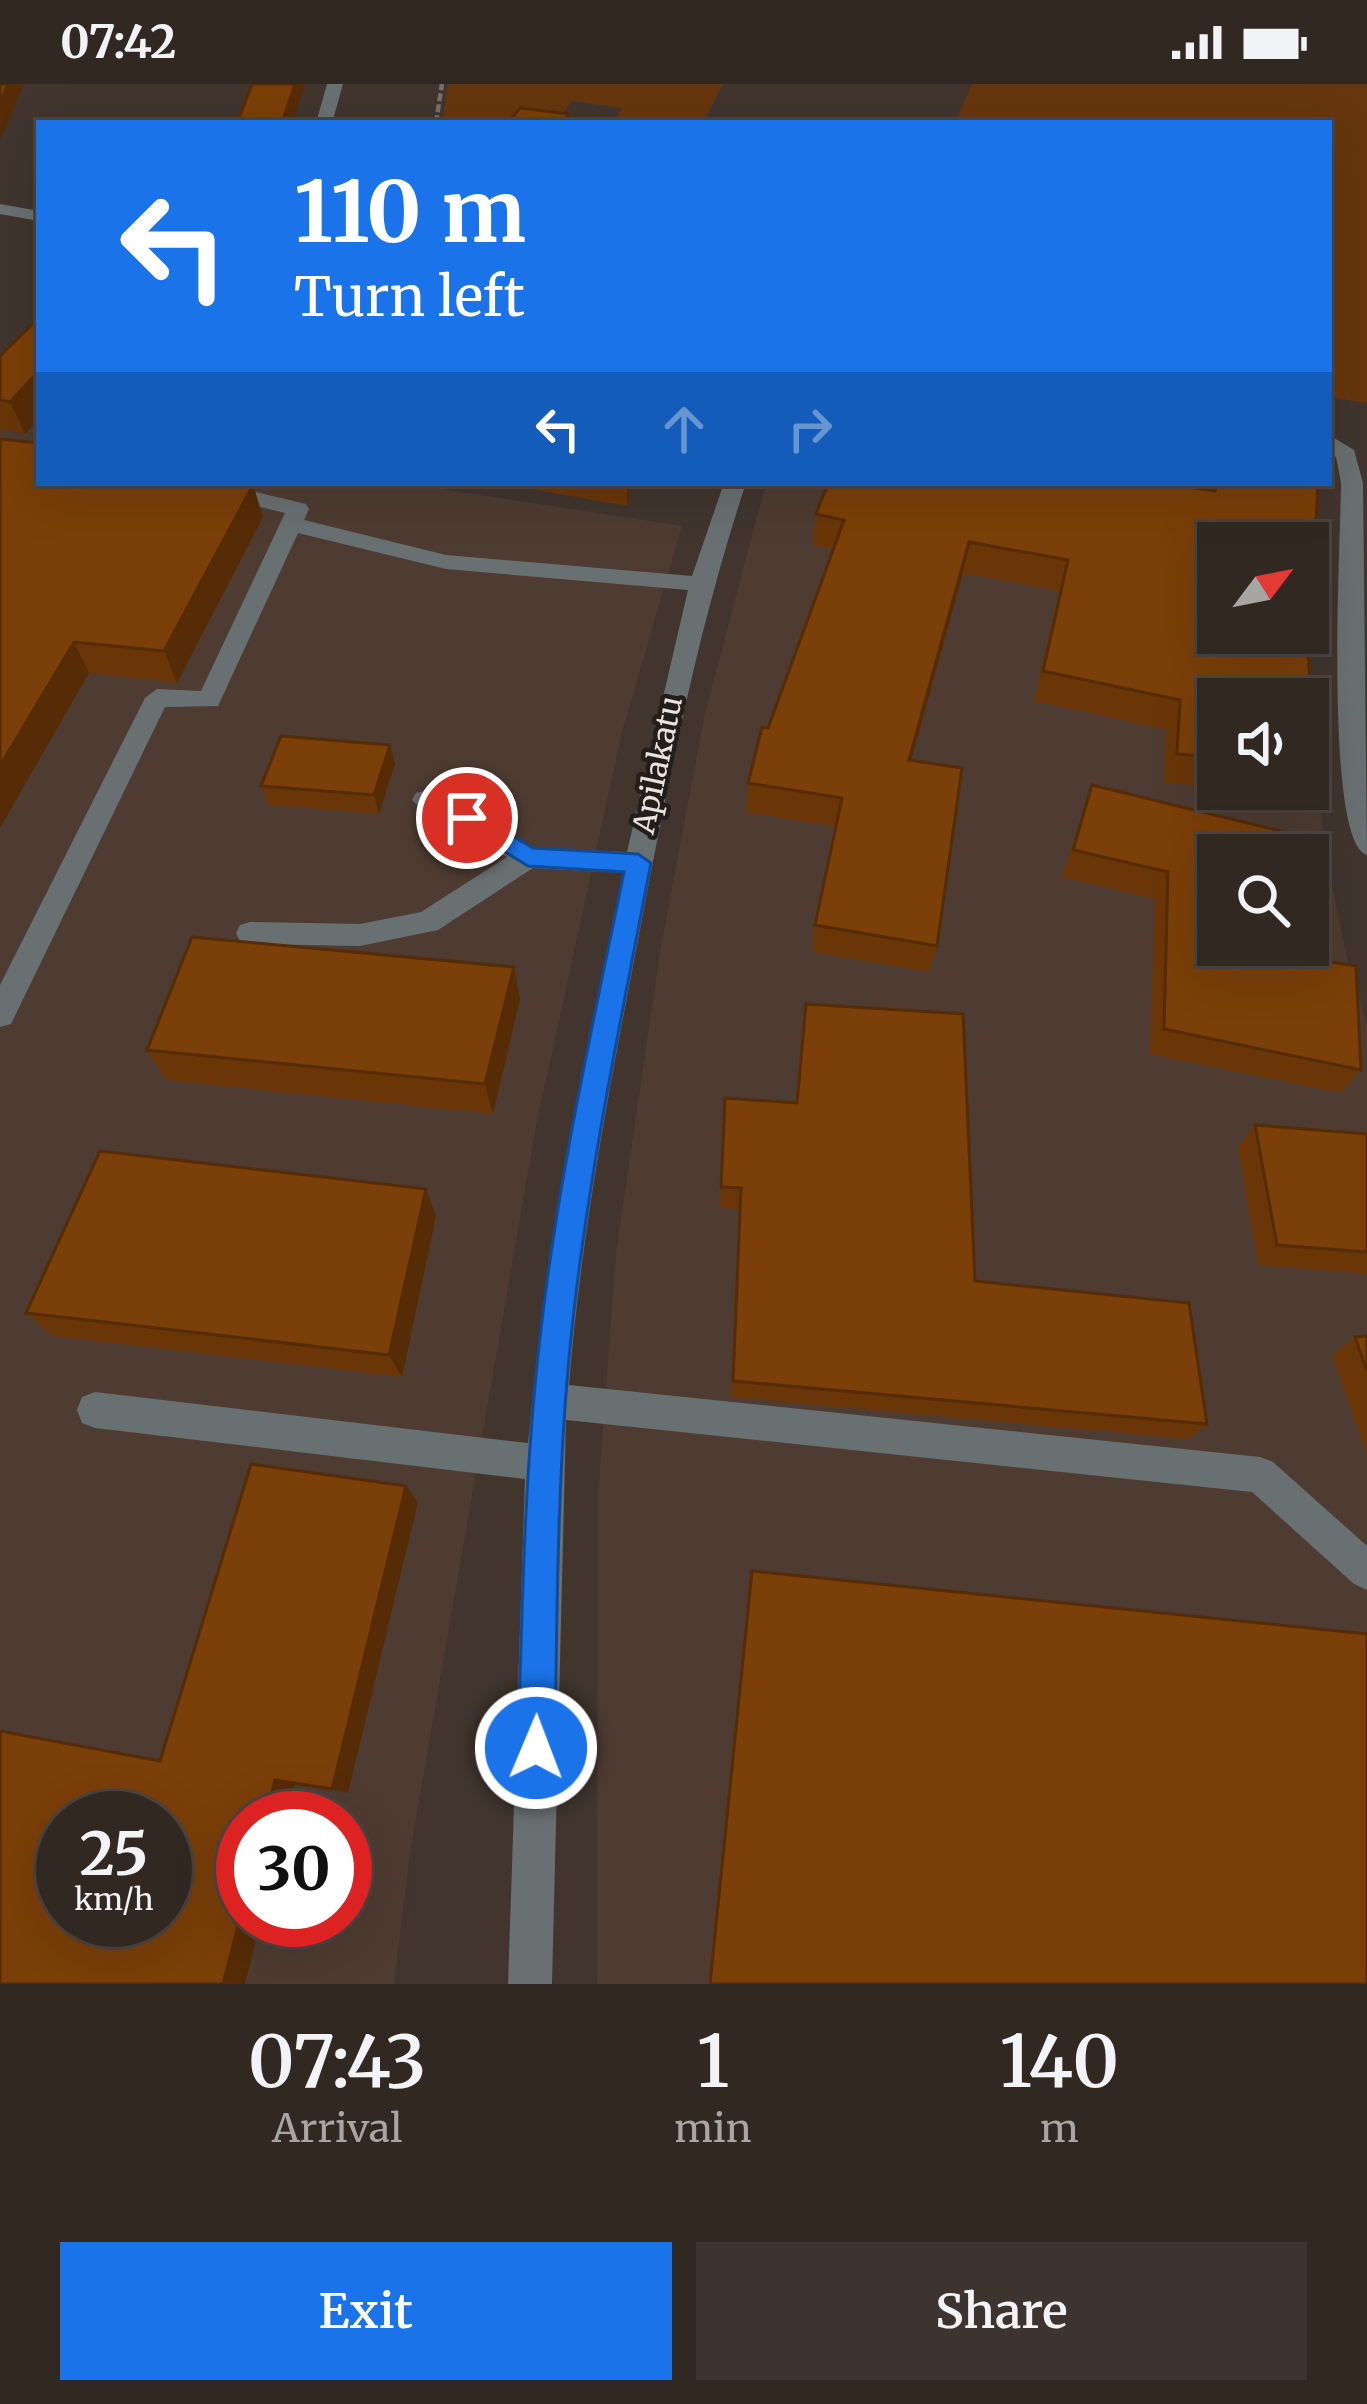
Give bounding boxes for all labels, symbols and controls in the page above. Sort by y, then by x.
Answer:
text: 07:42 [60,14,176,70]
text: 110 m [294,159,526,265]
icon: left [96,168,252,324]
text: Turn left [294,263,525,331]
icon: left [525,396,591,462]
icon: ahead [651,396,717,462]
icon: right [777,396,843,462]
north arrow [1197,522,1329,654]
map controls [1197,522,1329,966]
button: sound [1197,678,1329,810]
street label: Apilakatu [624,693,690,838]
pin [416,767,518,869]
icon: arrive [434,785,500,851]
button: search [1197,834,1329,966]
position arrow [473,1685,599,1811]
speed limit sign: 30 [216,1791,372,1947]
text: 25 [80,1816,148,1891]
text: km/h [74,1880,154,1918]
text: 07:43 [248,2016,427,2107]
text: 1 [696,2016,729,2107]
text: 140 [999,2016,1119,2107]
text: Arrival [272,2104,402,2153]
text: min [674,2104,752,2153]
text: m [1040,2104,1079,2153]
button: Exit [60,2242,672,2380]
button: Share [696,2242,1307,2380]

